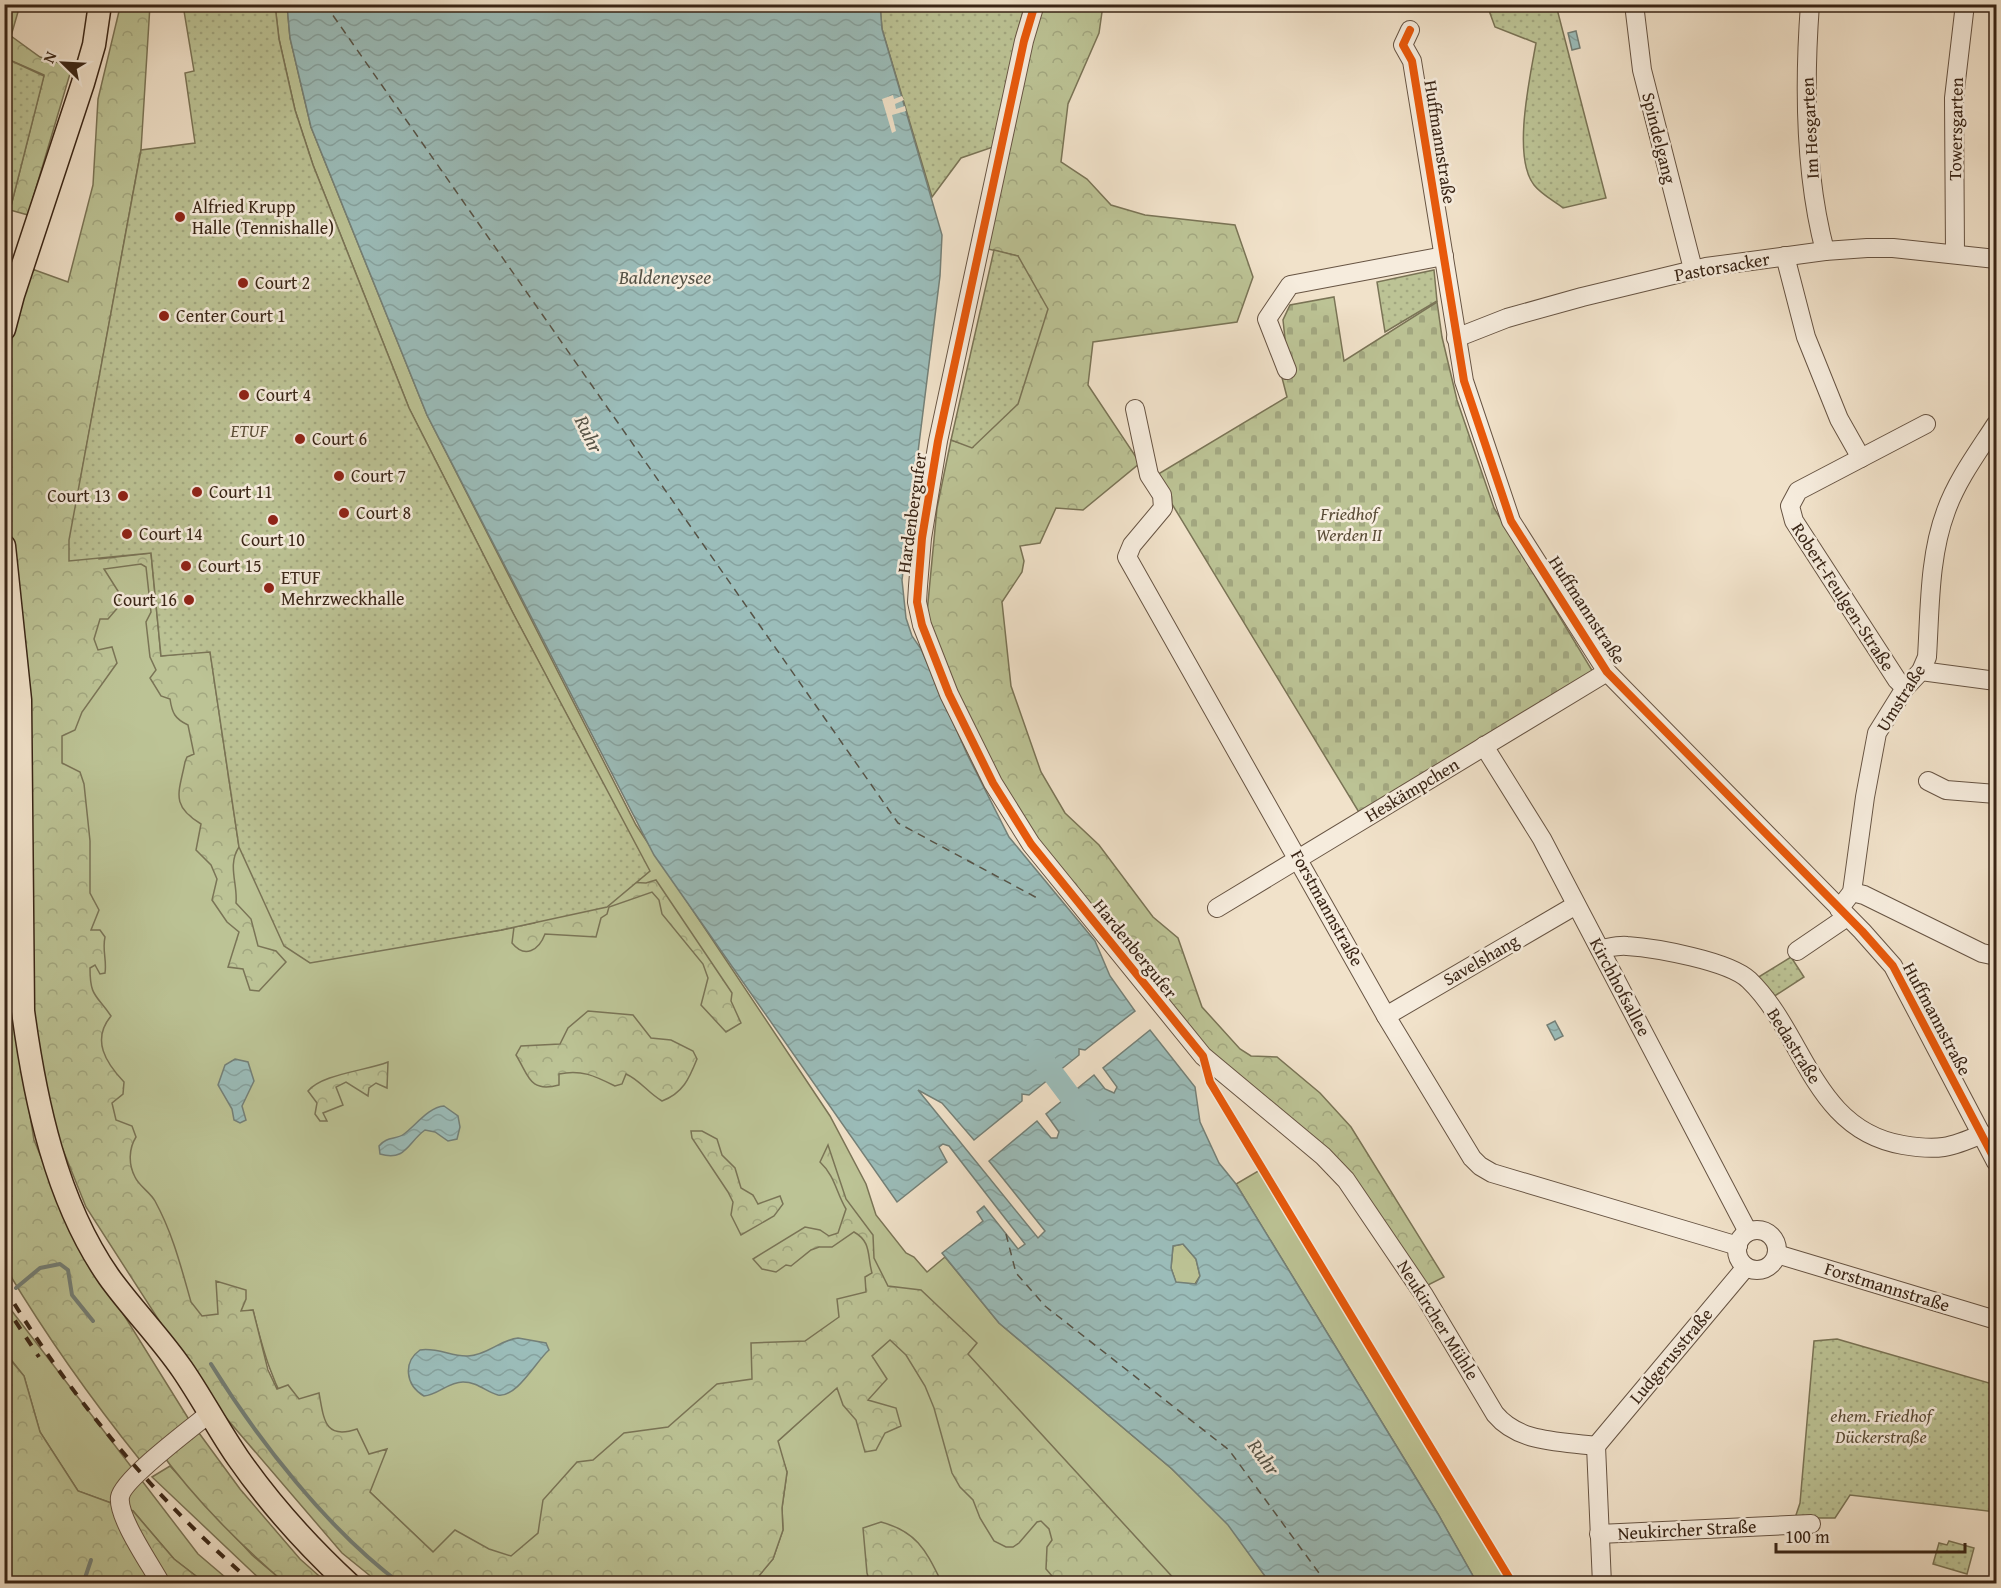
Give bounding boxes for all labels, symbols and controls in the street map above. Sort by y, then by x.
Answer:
north arrow [33,33,93,93]
text: N [36,47,63,67]
street label: Im Hesgarten [1793,77,1826,179]
street label: Towersgarten [1941,77,1970,181]
street label: Huffmannstraße [1417,78,1464,206]
street label: Spindelgang [1635,89,1684,186]
place label: Alfried Krupp Halle (Tennishalle) [192,193,334,241]
marker: Alfried Krupp Halle (Tennishalle) [173,210,187,224]
street label: Pastorsacker [1672,245,1772,288]
water label: Baldeneysee [618,262,711,291]
place label: Court 2 [255,269,310,296]
marker: Court 2 [236,276,250,290]
place label: Center Court 1 [176,302,286,329]
marker: Center Court 1 [157,309,171,323]
place label: Court 4 [256,381,311,408]
marker: Court 4 [237,388,251,402]
water label: Ruhr [568,409,611,458]
park label: ETUF [230,417,268,444]
place label: Court 6 [312,425,367,452]
marker: Court 6 [293,432,307,446]
street label: Hardenbergufer [890,450,933,575]
place label: Court 7 [351,462,406,489]
marker: Court 7 [332,469,346,483]
place label: Court 11 [209,478,273,505]
place label: Court 13 [47,482,111,509]
marker: Court 11 [190,485,204,499]
marker: Court 13 [116,489,130,503]
place label: Court 8 [356,499,411,526]
park label: Friedhof Werden II [1316,500,1383,548]
marker: Court 8 [337,506,351,520]
marker: Court 10 [266,513,280,527]
street label: Robert-Feulgen-Straße [1785,517,1902,676]
place label: Court 14 [139,520,203,547]
place label: Court 10 [241,526,305,553]
marker: Court 14 [120,527,134,541]
street label: Huffmannstraße [1542,550,1633,669]
place label: Court 15 [198,552,262,579]
marker: Court 15 [179,559,193,573]
place label: ETUF Mehrzweckhalle [281,564,405,612]
marker: ETUF Mehrzweckhalle [262,581,276,595]
place label: Court 16 [113,586,177,613]
marker: Court 16 [182,593,196,607]
street label: Umstraße [1869,659,1932,737]
street label: Heskämpchen [1359,751,1464,828]
street label: Forstmannstraße [1284,844,1371,971]
street label: Hardenbergufer [1087,893,1184,1005]
street label: Savelshang [1438,927,1524,992]
street label: Kirchhofsallee [1583,933,1658,1041]
street label: Huffmannstraße [1896,957,1979,1080]
street label: Bedastraße [1760,1003,1828,1089]
street label: Neukircher Mühle [1391,1254,1486,1385]
street label: Forstmannstraße [1821,1255,1953,1318]
street label: Ludgerusstraße [1622,1302,1719,1410]
park label: ehem. Friedhof Dückerstraße [1830,1402,1936,1450]
water label: Ruhr [1241,1432,1288,1481]
street label: Neukircher Straße [1617,1512,1757,1547]
scale bar [1776,1516,1965,1554]
text: 100 m [1785,1523,1830,1550]

